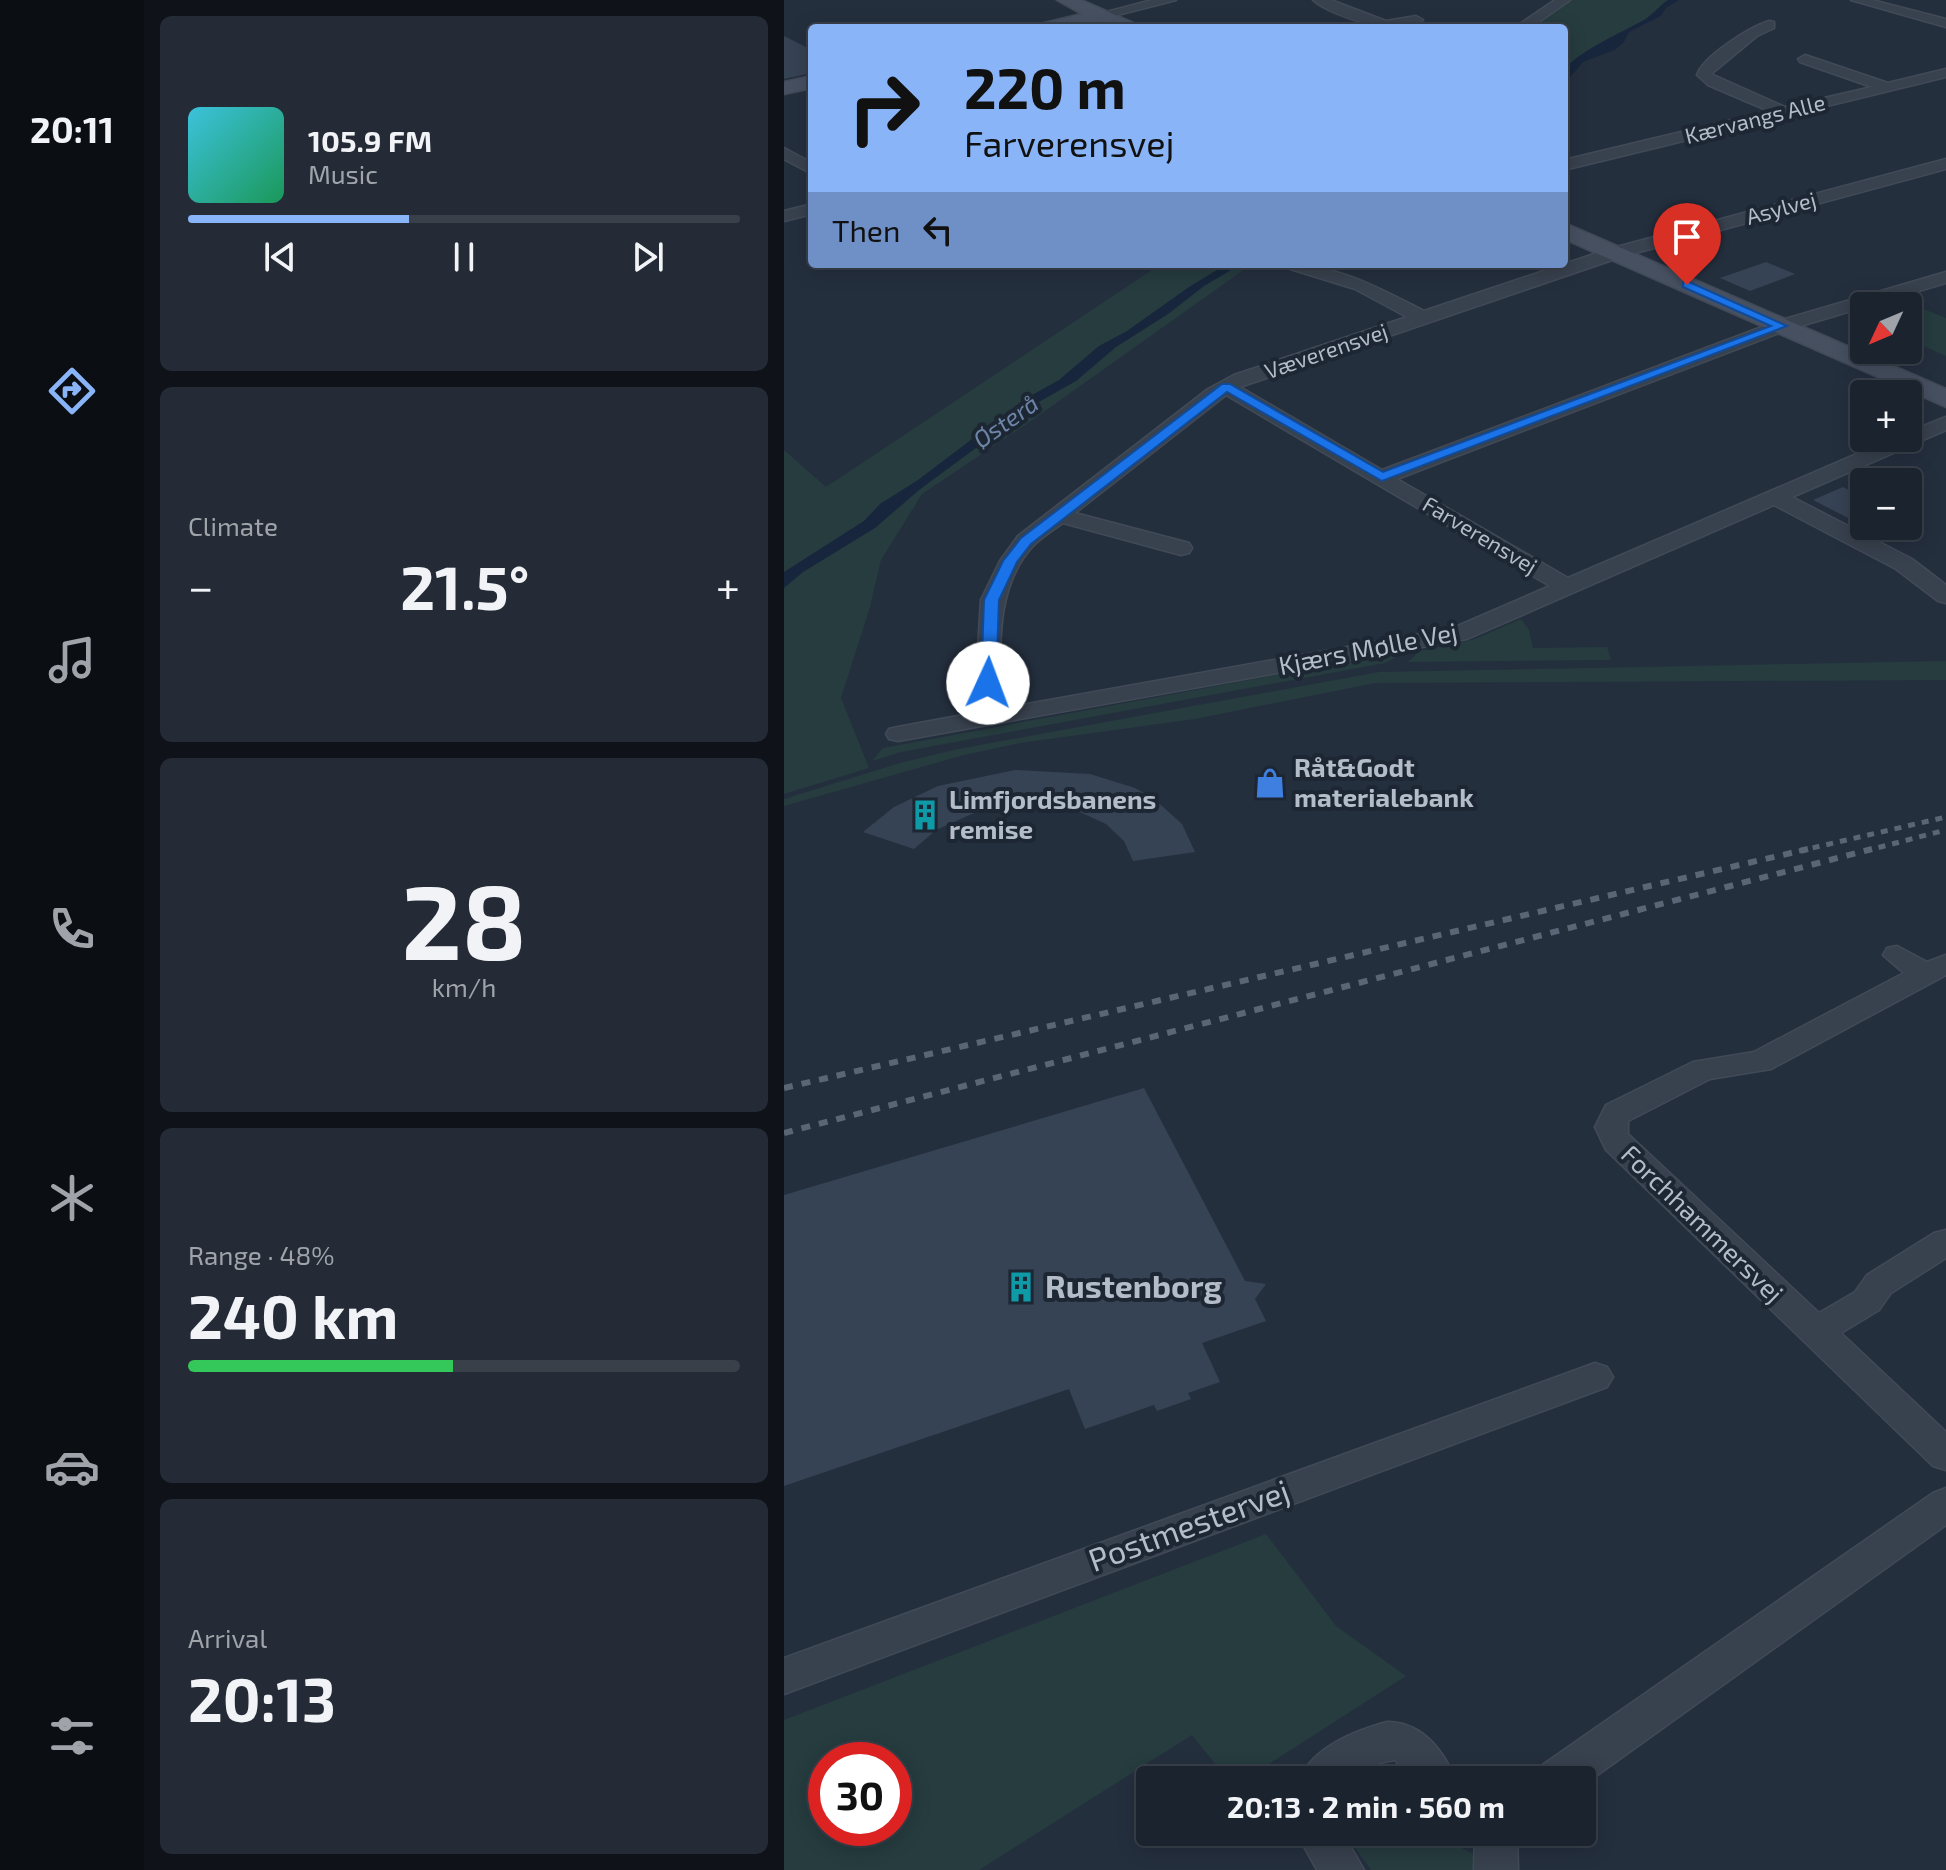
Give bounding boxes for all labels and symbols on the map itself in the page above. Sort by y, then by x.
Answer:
street label: Kærvangs Alle [1682,88,1828,148]
street label: Asylvej [1743,185,1819,230]
pin [1653,203,1721,285]
north arrow [1850,292,1922,364]
street label: Væverensvej [1261,317,1391,384]
water label: Østerå [967,388,1043,454]
street label: Farverensvej [1418,490,1542,579]
street label: Kjærs Mølle Vej [1276,615,1460,680]
position arrow [946,641,1030,725]
place label: Råt&Godt materialebank [1294,751,1474,812]
shop icon: Råt&Godt materialebank [1253,766,1287,800]
place label: Limfjordsbanens remise [949,783,1156,844]
building icon: Limfjordsbanens remise [908,798,942,832]
street label: Forchhammersvej [1616,1138,1790,1308]
place label: Rustenborg [1045,1266,1223,1304]
building icon: Rustenborg [1004,1270,1038,1304]
street label: Postmestervej [1083,1470,1294,1579]
speed limit sign: 30 [808,1742,912,1846]

